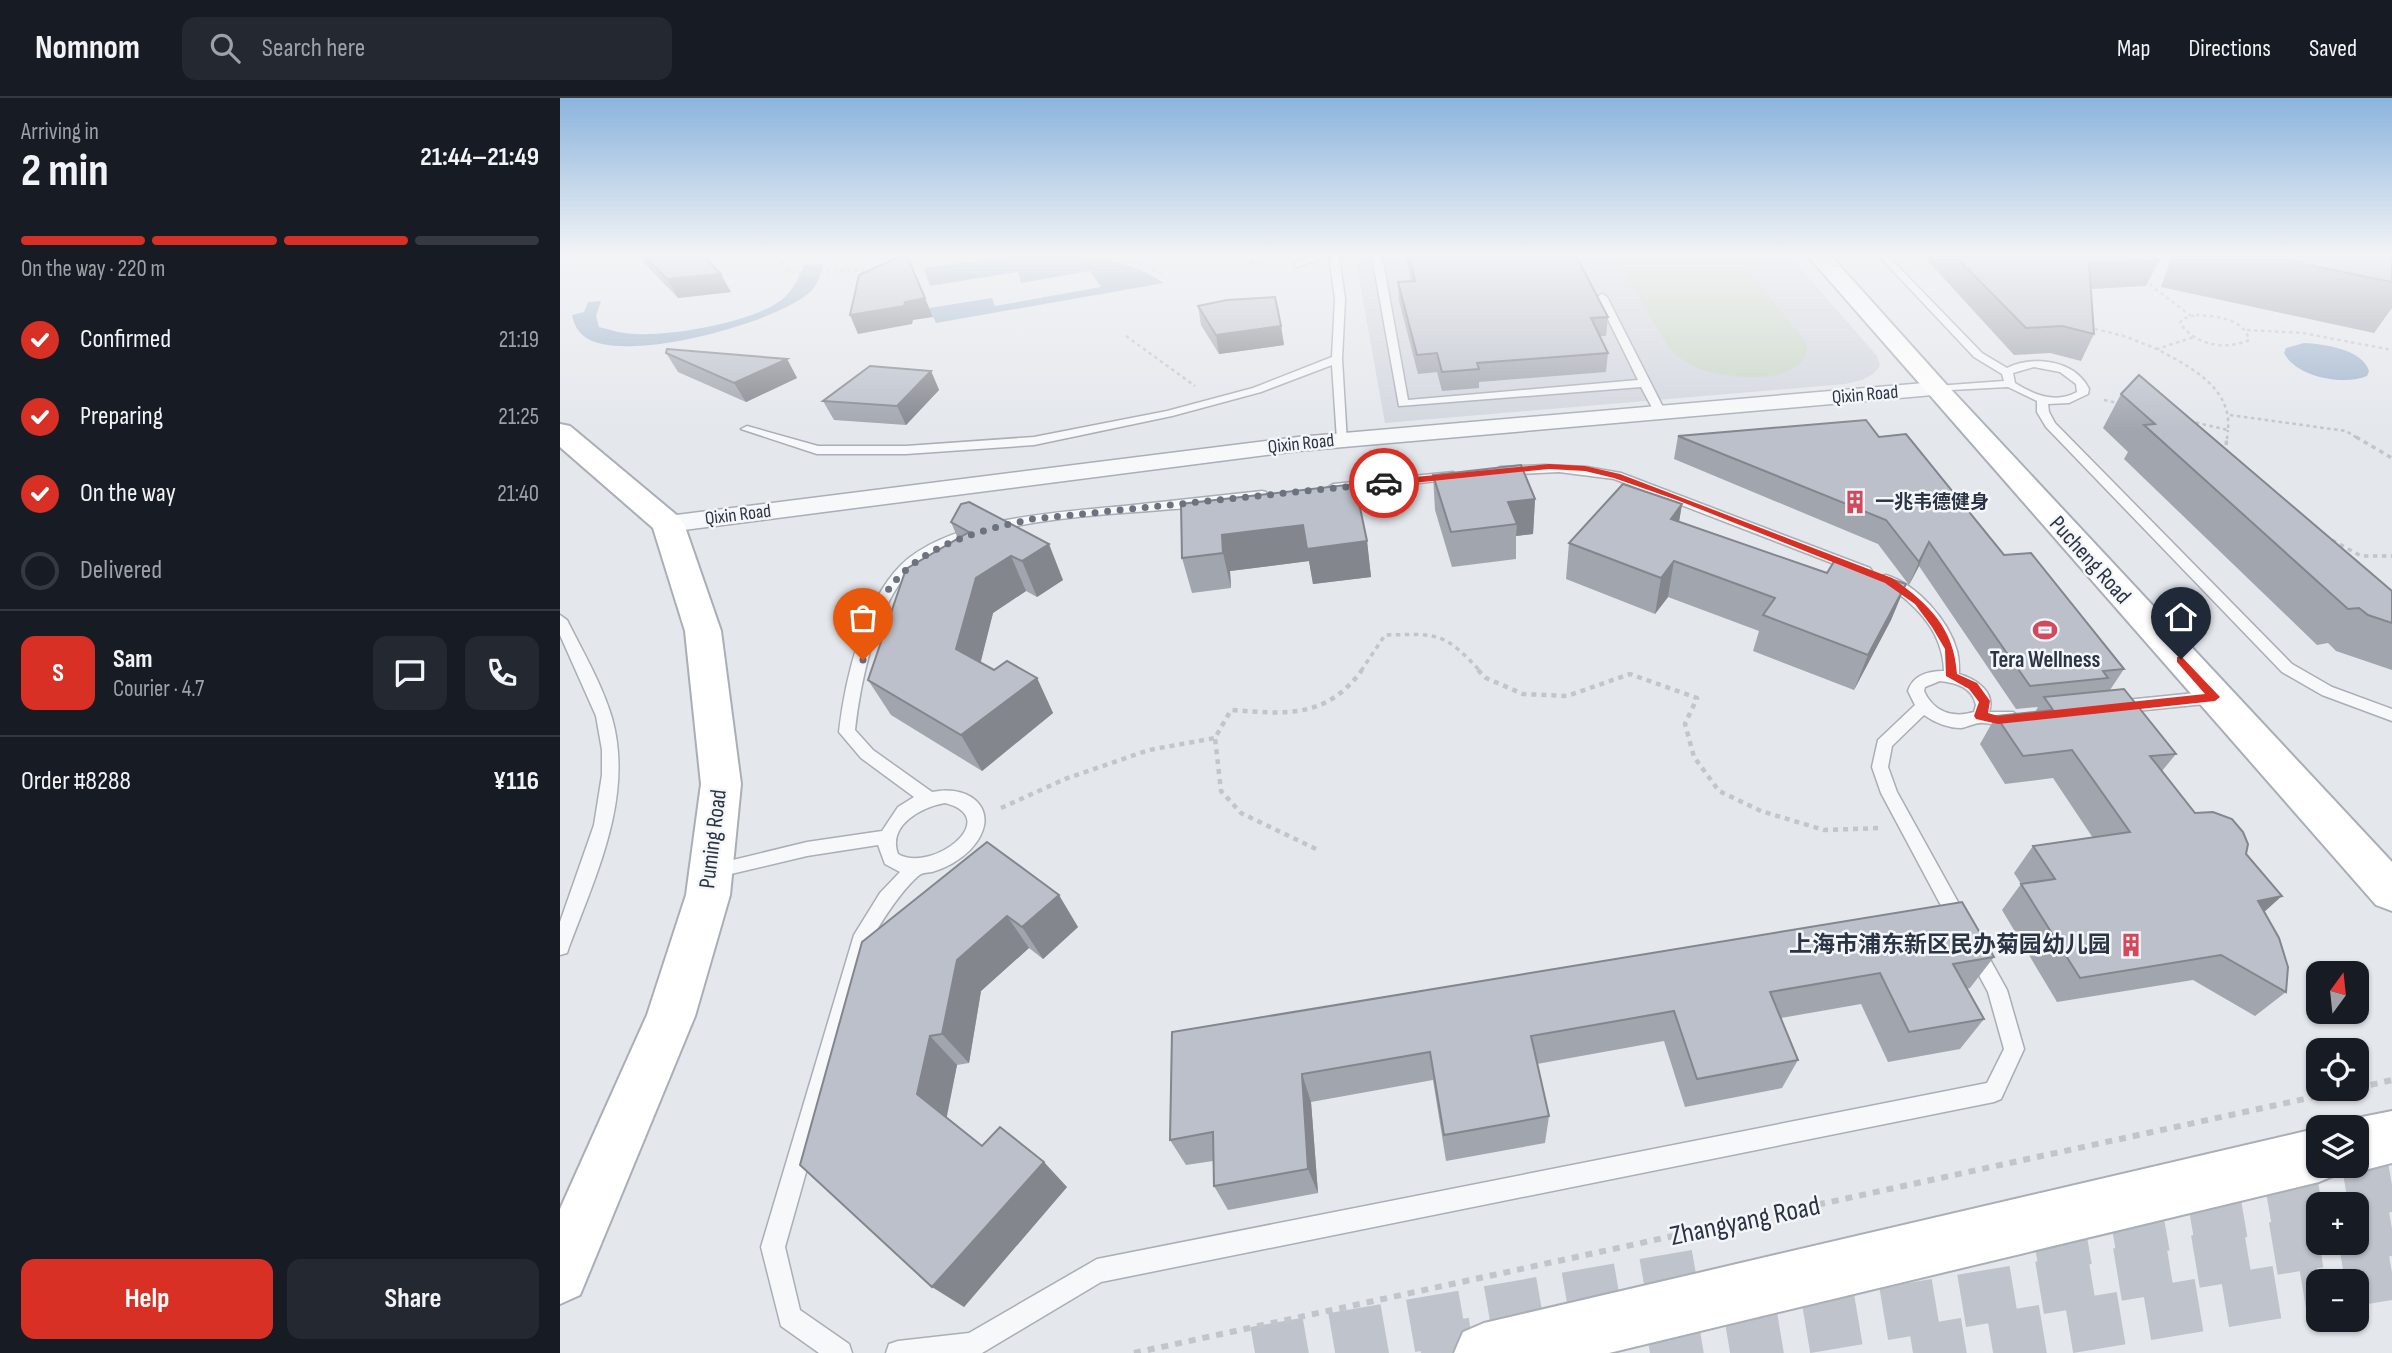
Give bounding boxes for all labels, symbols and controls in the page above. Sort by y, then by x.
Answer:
search box [182,17,672,80]
text: Nomnom [35,28,140,68]
icon: search [206,29,244,67]
text: Search here [262,33,365,64]
text: Map [2117,34,2150,63]
text: Directions [2188,34,2271,63]
text: Saved [2309,34,2357,63]
text: Arriving in [21,118,99,146]
text: 21:44–21:49 [420,142,539,173]
text: 2 min [21,144,109,199]
text: On the way · 220 m [21,255,165,283]
icon: check [21,321,59,359]
text: Confirmed [80,324,171,355]
text: 21:19 [499,326,539,354]
street label: Qixin Road [1831,381,1899,409]
icon: check [21,398,59,436]
text: Preparing [80,401,163,432]
text: 21:25 [498,403,539,431]
street label: Qixin Road [1267,429,1335,459]
courier [1349,448,1419,518]
icon: car [1365,464,1403,502]
icon: check [21,475,59,513]
text: On the way [80,478,176,509]
text: 21:40 [497,480,539,508]
building icon: 一兆韦德健身 [1841,488,1869,516]
place label: 一兆韦德健身 [1875,491,1989,514]
street label: Qixin Road [704,500,772,530]
street label: Pucheng Road [2043,510,2137,610]
text: Delivered [80,555,162,586]
pin [2151,587,2211,659]
pin [833,588,893,660]
icon: home [2162,598,2200,636]
icon: bag [844,599,882,637]
sports icon: Tera Wellness [2031,616,2059,644]
button: chat [373,636,447,710]
button: phone [465,636,539,710]
text: Sam [113,644,153,675]
place label: Tera Wellness [1990,646,2100,674]
text: S [52,658,64,689]
text: Courier · 4.7 [113,675,204,703]
text: Order #8288 [21,766,131,797]
text: ¥116 [493,766,539,797]
street label: Puming Road [693,788,733,890]
place label: 上海市浦东新区民办菊园幼儿园 [1789,931,2111,959]
building icon: 上海市浦东新区民办菊园幼儿园 [2117,931,2145,959]
north arrow [2306,961,2370,1024]
map controls [2306,961,2369,1332]
button: locate [2306,1038,2369,1101]
button: layers [2306,1115,2369,1178]
street label: Zhangyang Road [1667,1189,1823,1253]
button: + [2306,1192,2369,1255]
button: Help [21,1259,273,1339]
button: Share [287,1259,539,1339]
button: − [2306,1269,2369,1332]

